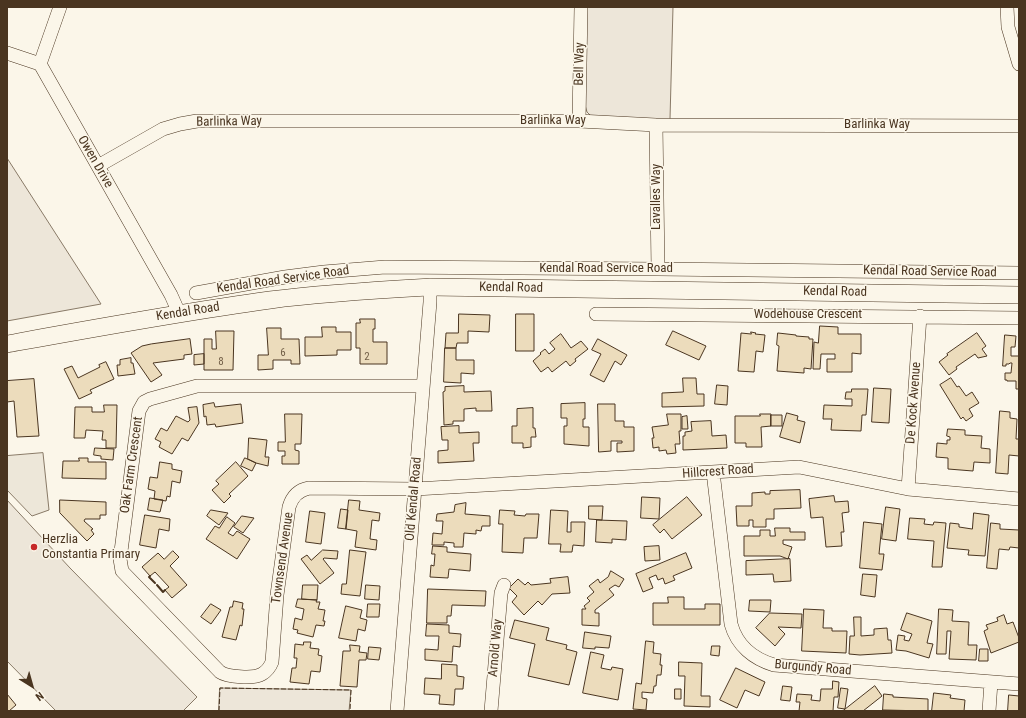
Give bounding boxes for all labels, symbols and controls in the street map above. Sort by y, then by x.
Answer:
street label: Bell Way [572,42,588,86]
street label: Barlinka Way [520,113,586,129]
street label: Barlinka Way [196,114,262,130]
street label: Barlinka Way [844,117,910,133]
street label: Owen Drive [74,133,116,191]
street label: Lavalles Way [649,164,665,230]
street label: Kendal Road Service Road [539,261,673,277]
street label: Kendal Road Service Road [216,263,350,297]
street label: Kendal Road Service Road [863,263,997,281]
street label: Kendal Road [479,280,543,296]
street label: Kendal Road [803,284,867,300]
street label: Kendal Road [155,299,221,325]
street label: Wodehouse Crescent [754,307,862,323]
house number: 6 [280,346,286,360]
house number: 2 [364,350,370,364]
house number: 8 [218,355,224,369]
street label: De Kock Avenue [903,361,925,445]
street label: Oak Farm Crescent [118,416,146,514]
street label: Old Kendal Road [403,456,425,542]
street label: Hillcrest Road [682,462,754,482]
street label: Townsend Avenue [269,511,297,605]
place label: Herzlia Constantia Primary [42,532,140,563]
marker: Herzlia Constantia Primary [29,542,39,552]
street label: Arnold Way [486,618,506,678]
street label: Burgundy Road [774,657,852,679]
north arrow [12,666,52,706]
text: N [33,689,46,703]

